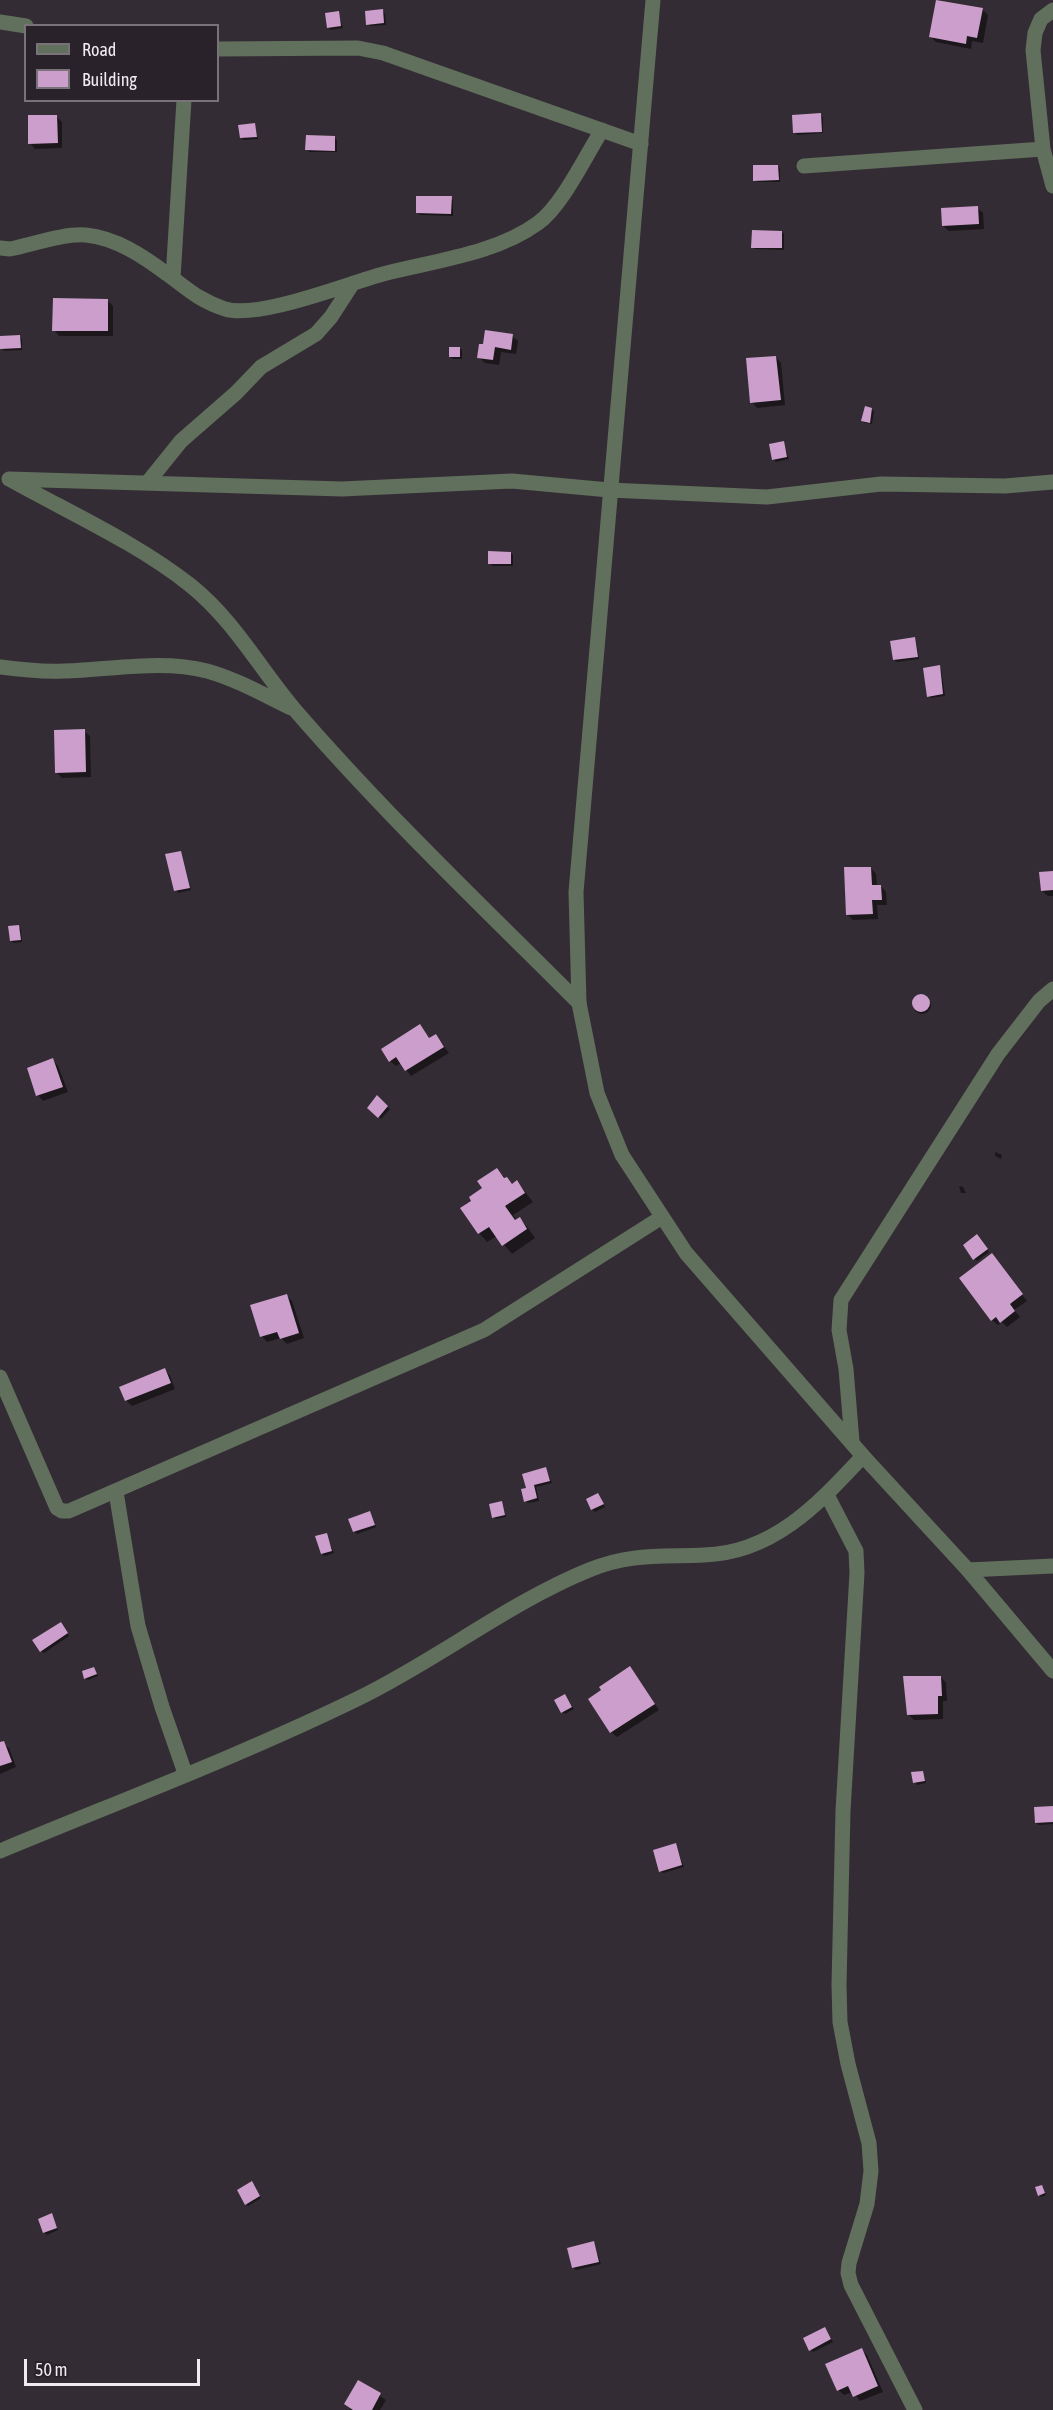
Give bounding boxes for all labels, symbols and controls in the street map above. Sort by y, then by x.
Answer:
legend [24,24,219,102]
text: Road [82,39,116,60]
text: Building [82,69,137,90]
scale bar [27,2347,202,2385]
text: 50 m [35,2359,67,2380]

